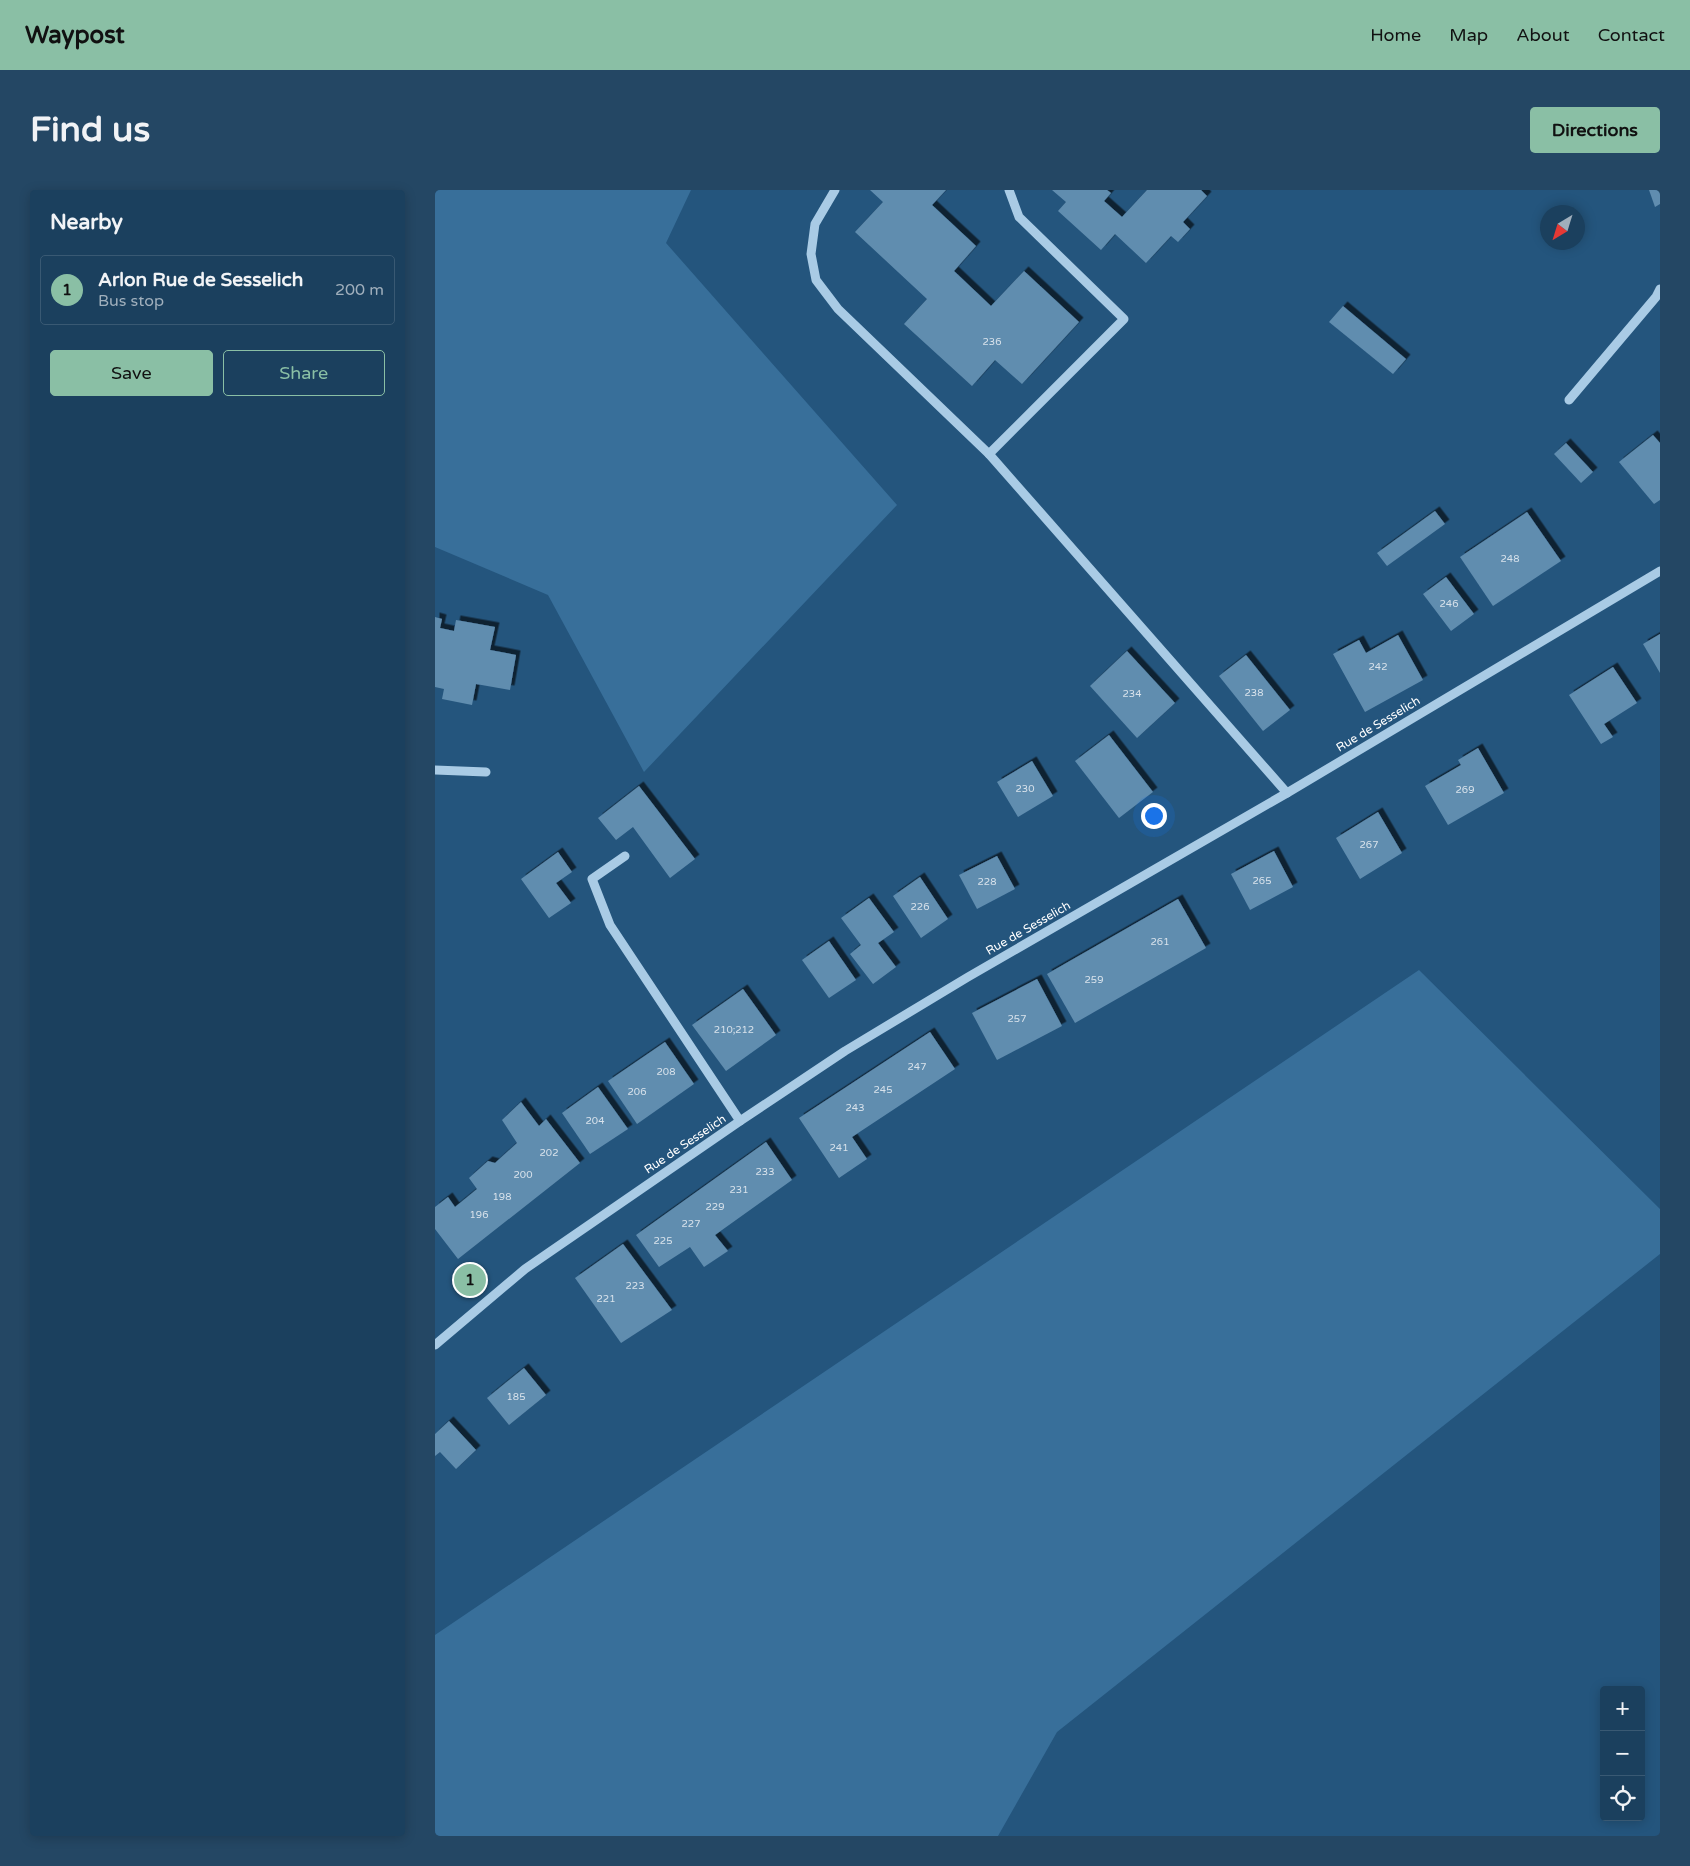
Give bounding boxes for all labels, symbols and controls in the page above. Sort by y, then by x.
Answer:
text: Waypost [25,21,125,50]
text: Home [1370,24,1421,46]
text: Map [1449,24,1488,46]
text: About [1516,24,1570,46]
text: Contact [1598,24,1665,46]
button: Directions [1530,107,1660,153]
text: Find us [30,109,150,151]
north arrow [1540,205,1585,250]
text: Nearby [50,210,123,235]
text: Arlon Rue de Sesselich [98,269,303,291]
text: 1 [62,280,72,300]
text: 200 m [335,280,384,300]
text: Bus stop [98,291,164,311]
house number: 236 [983,336,1001,348]
button: Save [50,350,213,396]
button: Share [223,350,385,396]
house number: 248 [1501,553,1519,565]
house number: 246 [1440,598,1458,610]
house number: 242 [1369,661,1387,673]
house number: 238 [1245,687,1263,699]
house number: 234 [1123,688,1141,700]
street label: Rue de Sesselich [1333,693,1423,755]
house number: 230 [1016,783,1034,795]
house number: 269 [1456,784,1474,796]
your location [1141,803,1167,829]
house number: 267 [1360,839,1378,851]
house number: 265 [1253,875,1271,887]
house number: 228 [978,876,996,888]
street label: Rue de Sesselich [983,898,1073,958]
house number: 226 [911,901,929,913]
house number: 261 [1151,936,1169,948]
house number: 259 [1085,974,1103,986]
house number: 257 [1008,1013,1026,1025]
house number: 210;212 [714,1024,754,1036]
house number: 247 [908,1061,926,1073]
house number: 208 [657,1066,675,1078]
house number: 245 [874,1084,892,1096]
house number: 206 [628,1086,646,1098]
house number: 243 [846,1102,864,1114]
street label: Rue de Sesselich [642,1112,728,1176]
house number: 204 [586,1115,604,1127]
house number: 241 [830,1142,848,1154]
house number: 202 [540,1147,558,1159]
house number: 233 [756,1166,774,1178]
house number: 200 [514,1169,532,1181]
house number: 231 [730,1184,748,1196]
house number: 198 [493,1191,511,1203]
house number: 229 [706,1201,724,1213]
house number: 196 [470,1209,488,1221]
house number: 227 [682,1218,700,1230]
house number: 225 [654,1235,672,1247]
pin: 1 [454,1261,486,1299]
house number: 223 [626,1280,644,1292]
house number: 221 [597,1293,615,1305]
house number: 185 [507,1391,525,1403]
map controls [1600,1686,1645,1821]
button: + [1600,1686,1645,1731]
button: − [1600,1731,1645,1776]
button: locate [1600,1776,1645,1821]

